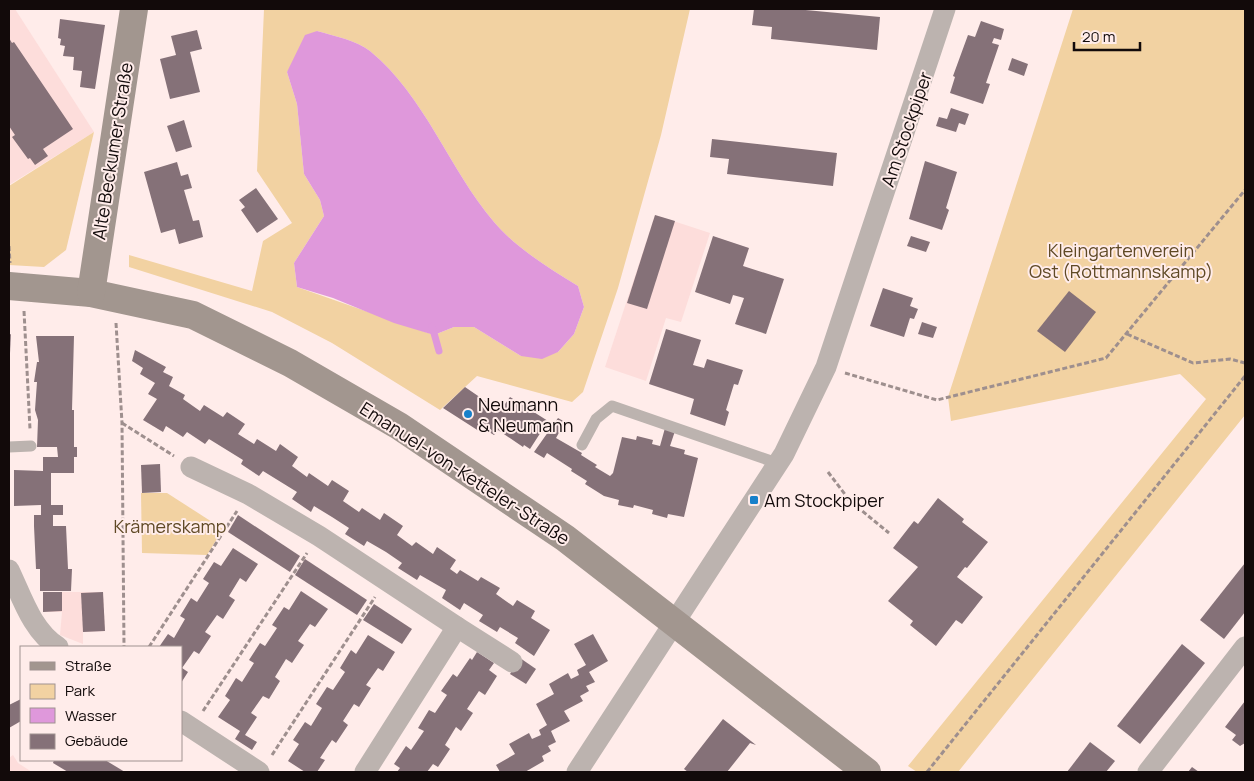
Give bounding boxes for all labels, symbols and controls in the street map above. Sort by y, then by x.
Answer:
scale bar [1074,20,1140,52]
text: 20 m [1082,26,1115,47]
street label: Alte Beckumer Straße [86,61,138,241]
street label: Am Stockpiper [875,68,937,190]
park label: Kleingartenverein Ost (Rottmannskamp) [1029,238,1213,283]
place label: Neumann & Neumann [478,392,574,437]
street label: Emanuel-von-Ketteler-Straße [355,396,575,550]
marker: Neumann & Neumann [462,408,474,420]
place label: Am Stockpiper [764,488,885,512]
marker: Am Stockpiper [748,494,760,506]
park label: Krämerskamp [114,514,226,538]
legend [20,646,182,761]
text: Straße [65,655,112,676]
text: Park [65,680,95,701]
text: Wasser [65,705,117,726]
text: Gebäude [65,730,128,751]

